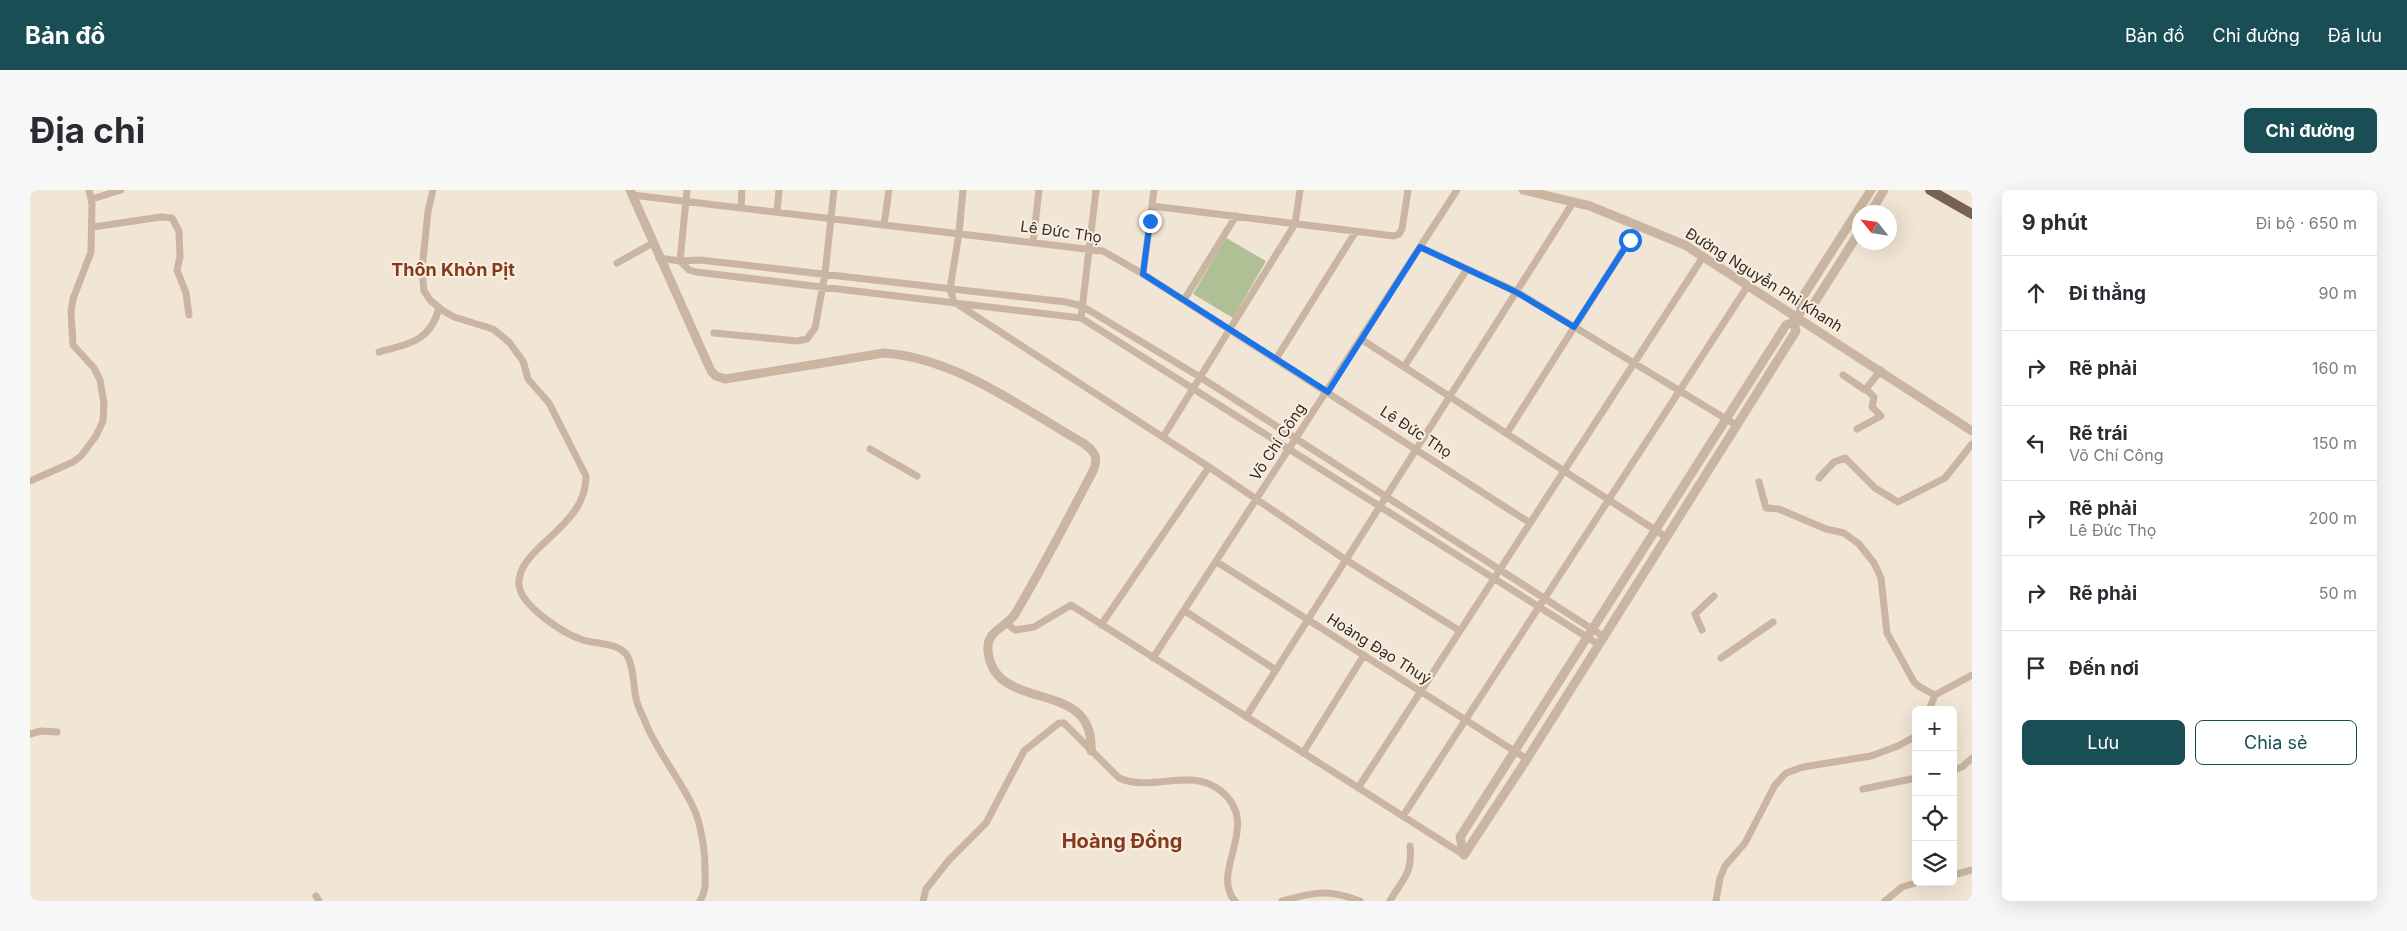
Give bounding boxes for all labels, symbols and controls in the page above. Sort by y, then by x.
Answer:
text: Bản đồ [25,21,105,50]
text: Bản đồ [2125,25,2184,46]
text: Chỉ đường [2212,25,2300,46]
text: Đã lưu [2328,25,2382,46]
button: Chỉ đường [2244,108,2377,153]
text: Địa chỉ [30,109,145,151]
north arrow [1852,205,1897,250]
route end [1139,210,1162,233]
text: 9 phút [2022,210,2088,235]
text: Đi bộ · 650 m [2256,213,2357,233]
street label: Lê Đức Thọ [1019,216,1103,247]
street label: Đường Nguyễn Phi Khanh [1682,223,1846,336]
route start [1619,229,1642,252]
district label: Thôn Khỏn Pịt [391,259,515,280]
icon: ahead [2022,279,2050,307]
text: Đi thẳng [2069,282,2146,305]
text: 90 m [2318,283,2357,303]
icon: right [2022,354,2050,382]
text: Rẽ phải [2069,357,2137,380]
text: 160 m [2312,358,2357,378]
street label: Võ Chí Công [1245,399,1310,484]
street label: Lê Đức Thọ [1377,401,1456,462]
text: Rẽ trái [2069,422,2128,445]
icon: left [2022,429,2050,457]
text: 150 m [2312,433,2357,453]
text: Võ Chí Công [2069,445,2163,465]
text: Rẽ phải [2069,497,2137,520]
icon: right [2022,504,2050,532]
text: 200 m [2309,508,2357,528]
text: Lê Đức Thọ [2069,520,2156,540]
icon: right [2022,579,2050,607]
text: Rẽ phải [2069,582,2137,605]
text: 50 m [2319,583,2357,603]
street label: Hoàng Đạo Thuý [1324,609,1435,689]
icon: arrive [2022,654,2050,682]
text: Đến nơi [2069,657,2139,680]
map controls [1912,706,1957,886]
button: + [1912,706,1957,751]
button: Lưu [2022,720,2185,765]
button: Chia sẻ [2195,720,2357,765]
button: − [1912,751,1957,796]
button: locate [1912,796,1957,841]
district label: Hoàng Đồng [1062,829,1182,853]
button: layers [1912,841,1957,886]

